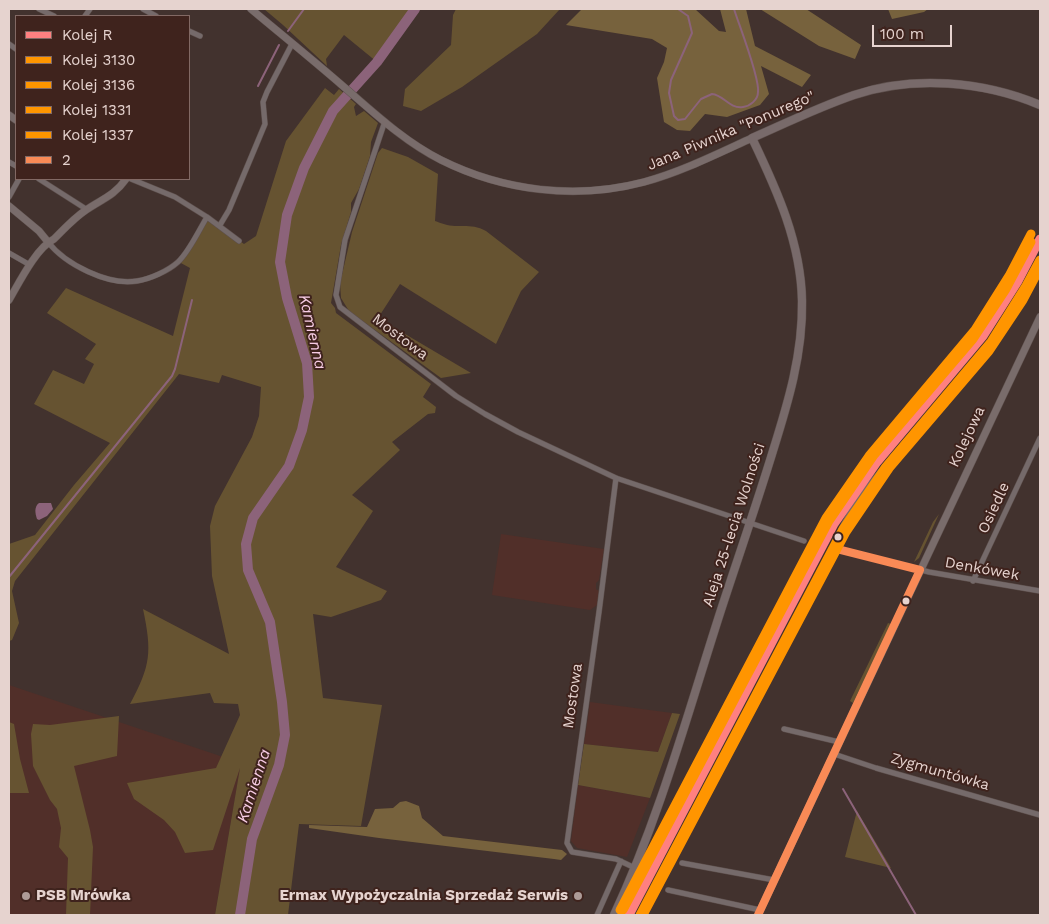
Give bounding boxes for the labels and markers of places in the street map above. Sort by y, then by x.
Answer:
unlabelled marker [833,532,843,542]
unlabelled marker [901,596,911,606]
place label: PSB Mrówka [36,887,130,905]
place label: Ermax Wypożyczalnia Sprzedaż Serwis [279,887,568,905]
marker: PSB Mrówka [20,890,32,902]
marker: Ermax Wypożyczalnia Sprzedaż Serwis [572,890,584,902]

